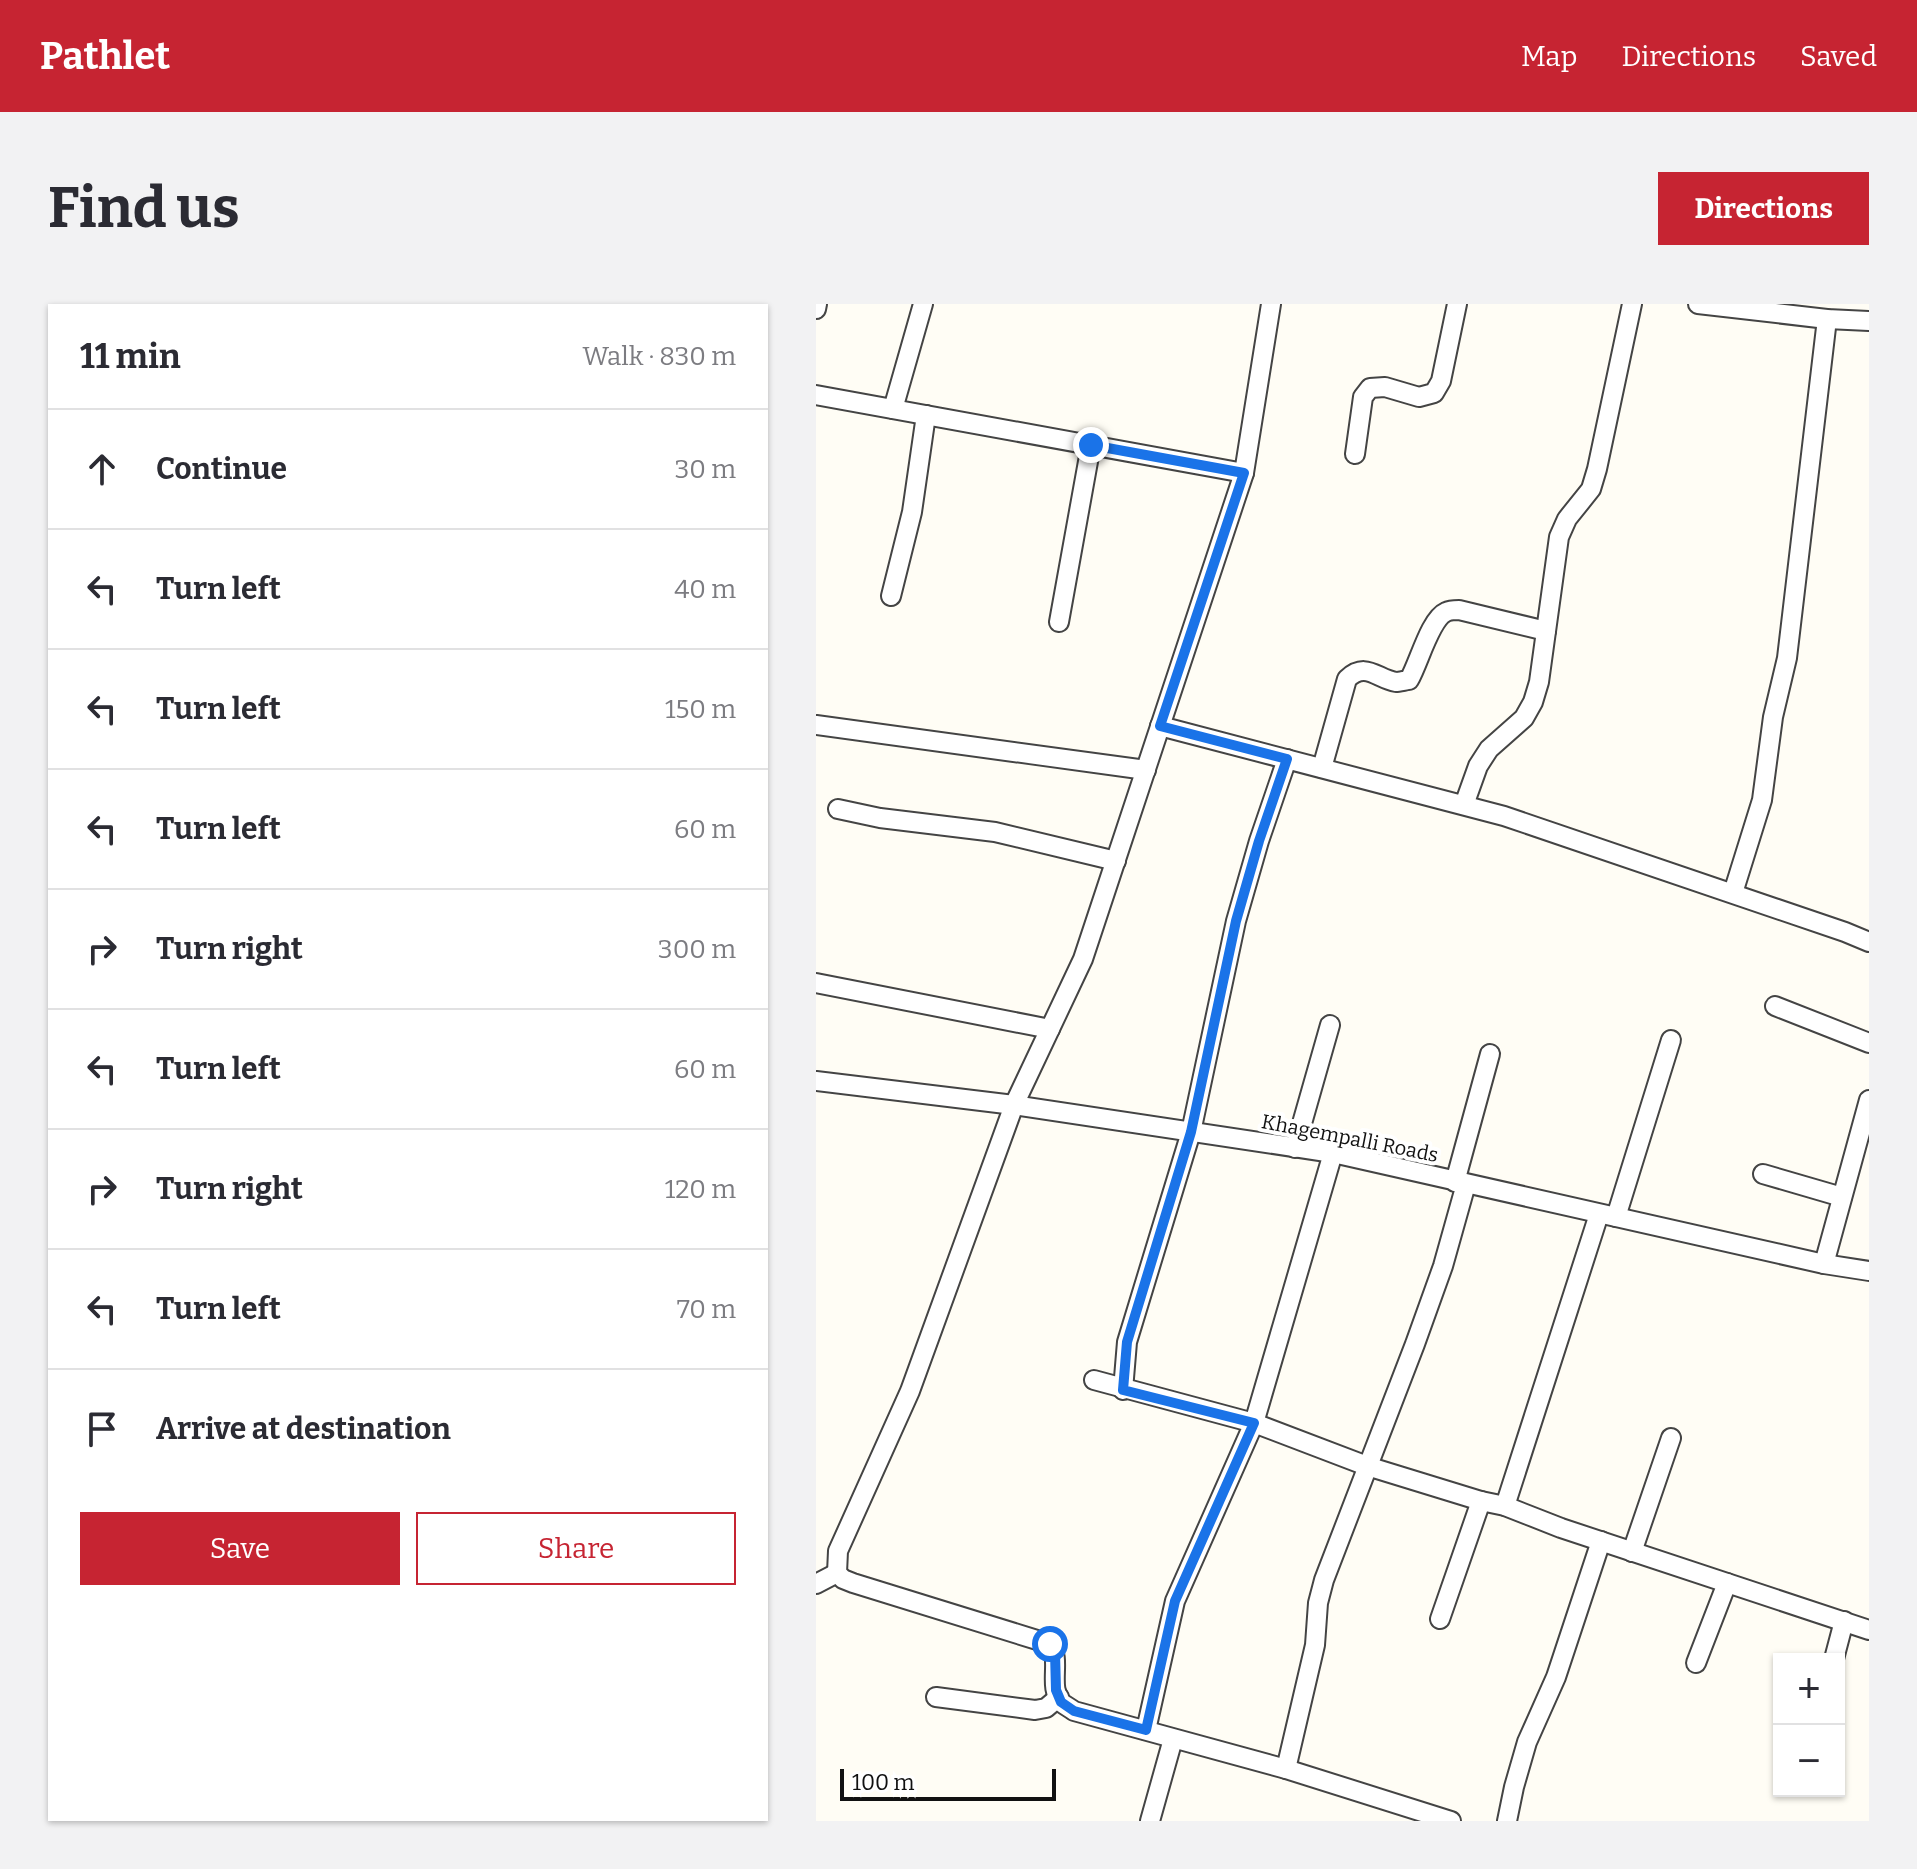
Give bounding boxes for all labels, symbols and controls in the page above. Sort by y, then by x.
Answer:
text: Pathlet [40,33,170,79]
text: Map [1521,40,1577,73]
text: Directions [1621,40,1756,73]
text: Saved [1800,40,1877,73]
button: Directions [1658,172,1869,245]
text: Find us [48,175,240,242]
text: 11 min [80,336,181,377]
text: Walk · 830 m [583,341,736,372]
route end [1073,427,1109,463]
icon: ahead [80,447,124,491]
text: Continue [156,451,287,487]
text: 30 m [675,454,736,485]
icon: left [80,567,124,611]
text: Turn left [156,571,281,607]
text: 40 m [674,574,736,605]
icon: left [80,687,124,731]
text: Turn left [156,691,281,727]
text: 150 m [665,694,736,725]
icon: left [80,807,124,851]
text: Turn left [156,811,281,847]
text: 60 m [674,814,736,845]
icon: right [80,927,124,971]
text: Turn right [156,931,303,967]
text: 300 m [658,934,736,965]
icon: left [80,1047,124,1091]
text: Turn left [156,1051,281,1087]
text: 60 m [674,1054,736,1085]
street label: Khagempalli Roads [1260,1109,1440,1167]
icon: right [80,1167,124,1211]
text: Turn right [156,1171,303,1207]
text: 120 m [665,1174,736,1205]
icon: left [80,1287,124,1331]
text: Turn left [156,1291,281,1327]
text: 70 m [677,1294,736,1325]
icon: arrive [80,1407,124,1451]
text: Arrive at destination [156,1411,451,1447]
button: Save [80,1512,400,1585]
button: Share [416,1512,736,1585]
route start [1032,1626,1068,1662]
map controls [1773,1653,1845,1797]
button: + [1773,1653,1845,1725]
button: − [1773,1725,1845,1797]
scale bar [840,1765,1056,1801]
text: 100 m [852,1769,915,1796]

